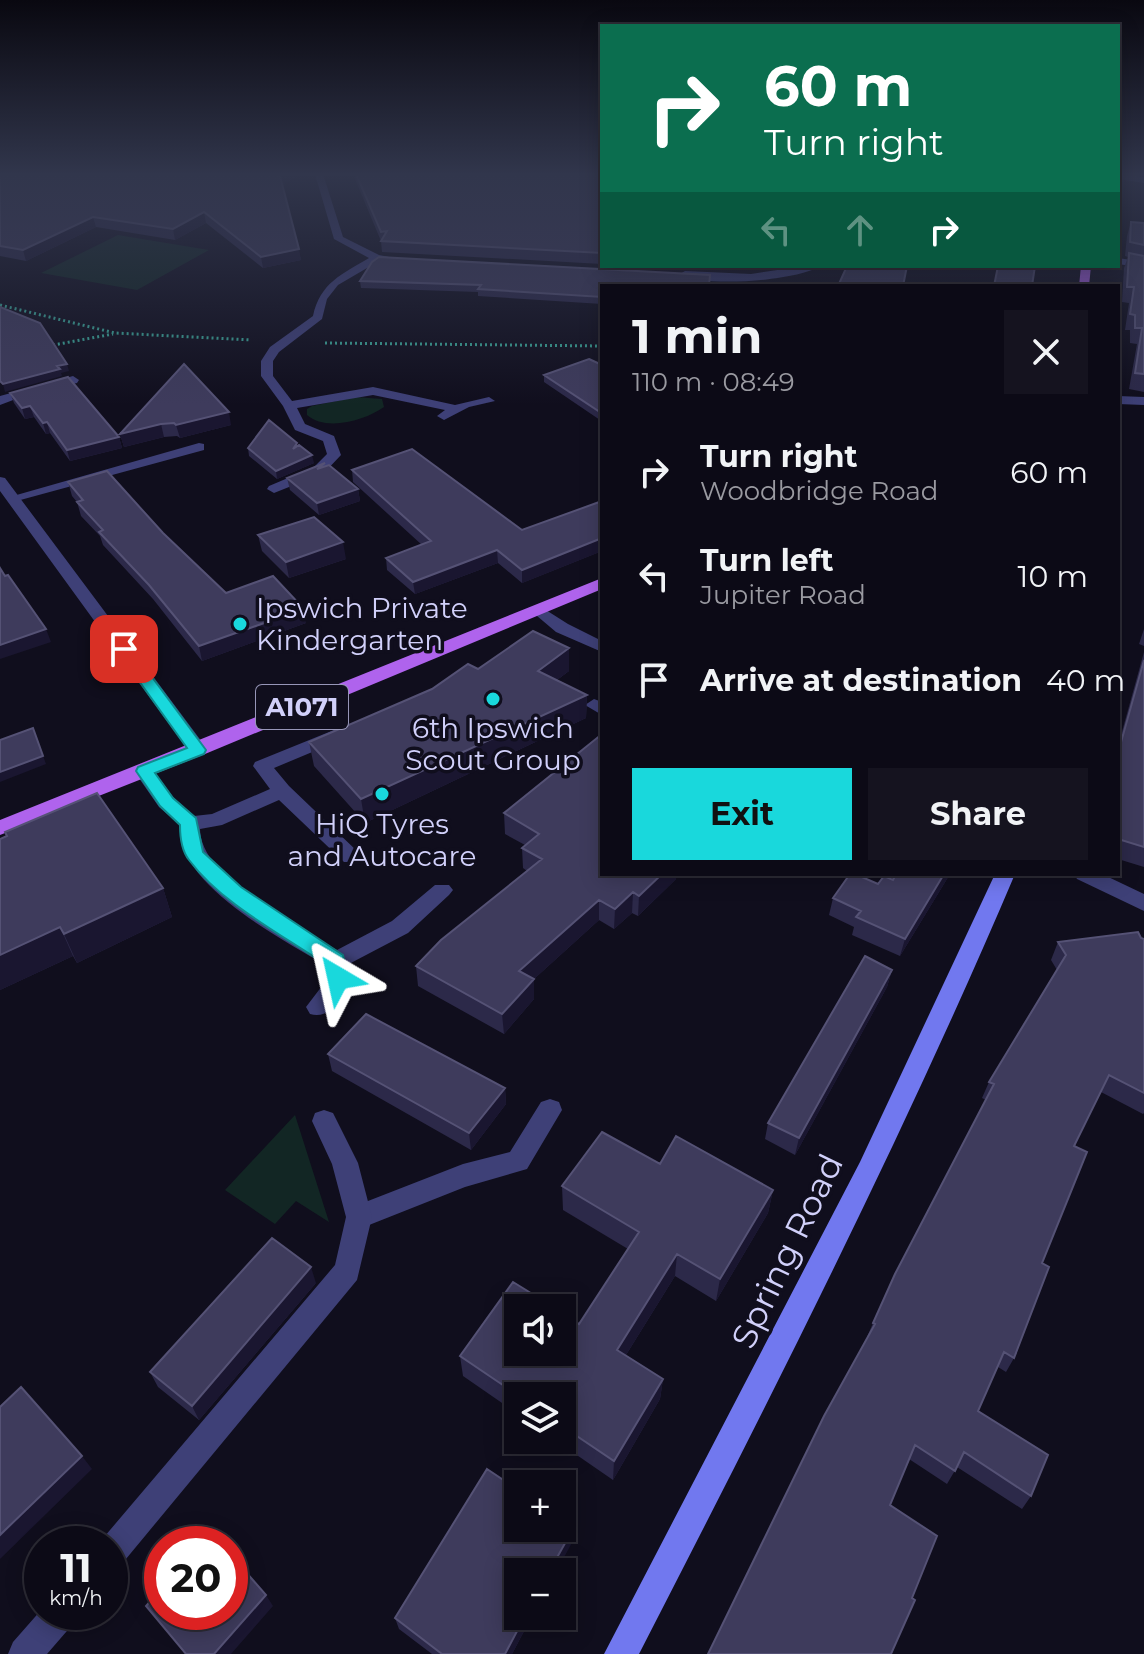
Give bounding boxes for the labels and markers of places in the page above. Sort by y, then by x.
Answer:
place label: Ipswich Private Kindergarten [256,591,468,657]
pin [90,615,158,683]
marker: Ipswich Private Kindergarten [231,615,249,633]
marker: 6th Ipswich Scout Group [484,690,502,708]
place label: 6th Ipswich Scout Group [405,711,581,777]
marker: HiQ Tyres and Autocare [373,785,391,803]
place label: HiQ Tyres and Autocare [288,807,476,873]

